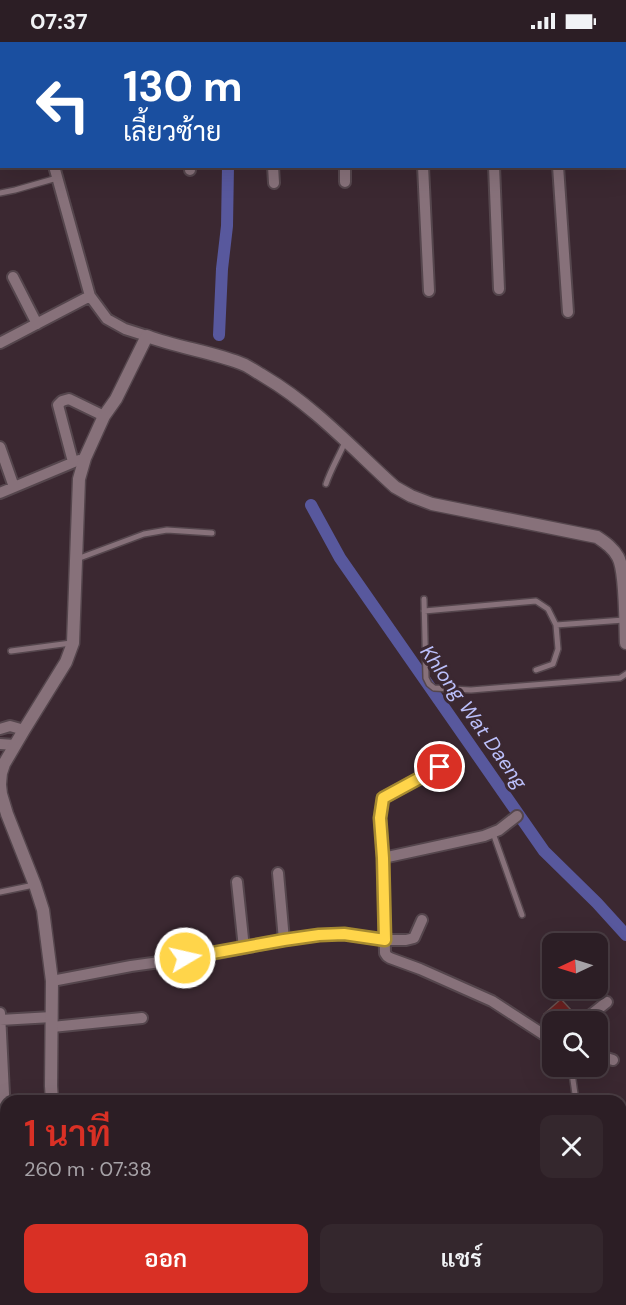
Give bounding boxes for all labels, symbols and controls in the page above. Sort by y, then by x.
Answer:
text: 07:37 [30,7,88,36]
text: 130 m [123,59,243,114]
icon: left [24,66,102,144]
text: เลี้ยวซ้าย [123,114,221,149]
water label: Khlong Wat Daeng [415,640,534,795]
pin [414,741,465,792]
icon: arrive [423,750,456,783]
position arrow [153,926,217,990]
north arrow [542,933,608,999]
map controls [542,933,608,1077]
button: search [542,1011,608,1077]
text: 1 นาที [24,1110,111,1157]
button: close [540,1115,603,1178]
text: 260 m · 07:38 [24,1156,152,1182]
button: ออก [24,1224,308,1293]
button: แชร์ [320,1224,603,1293]

